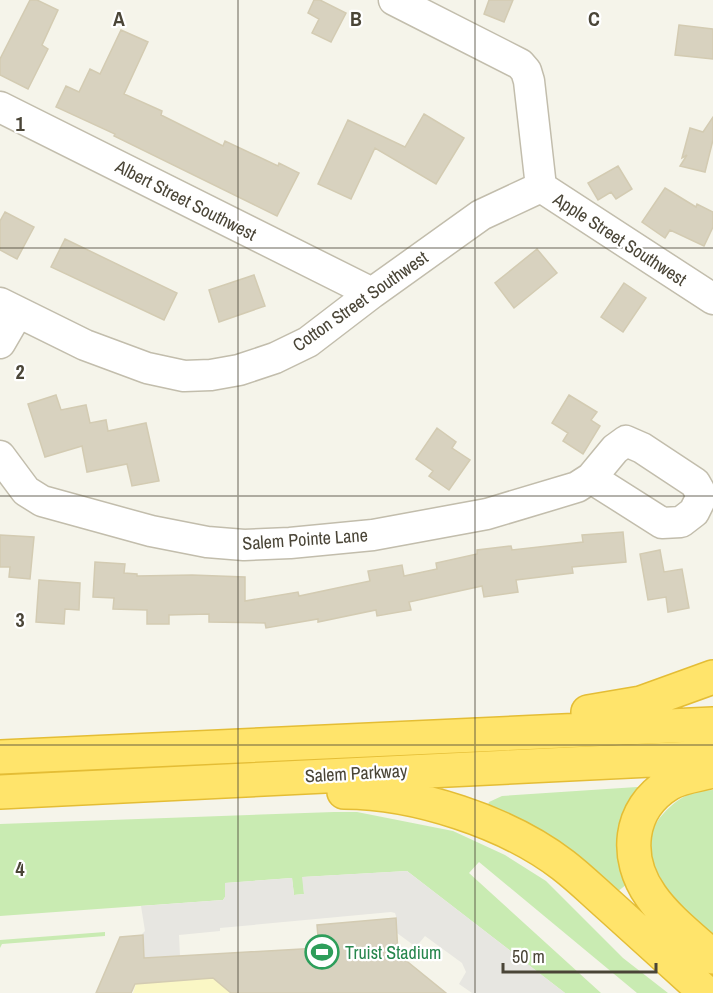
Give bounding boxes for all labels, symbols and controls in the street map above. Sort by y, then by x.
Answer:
text: A [113,5,125,32]
text: B [350,5,362,32]
text: C [588,5,600,32]
text: 1 [15,110,25,137]
street label: Albert Street Southwest [110,153,261,246]
street label: Apple Street Southwest [548,186,691,291]
street label: Cotton Street Southwest [287,245,433,357]
text: 2 [15,358,25,385]
street label: Salem Pointe Lane [241,522,369,556]
text: 3 [15,606,25,633]
street label: Salem Parkway [304,758,408,788]
text: 4 [15,855,25,882]
sports icon: Truist Stadium [304,934,340,970]
scale bar [503,936,656,974]
place label: Truist Stadium [345,940,441,965]
text: 50 m [512,944,545,969]

